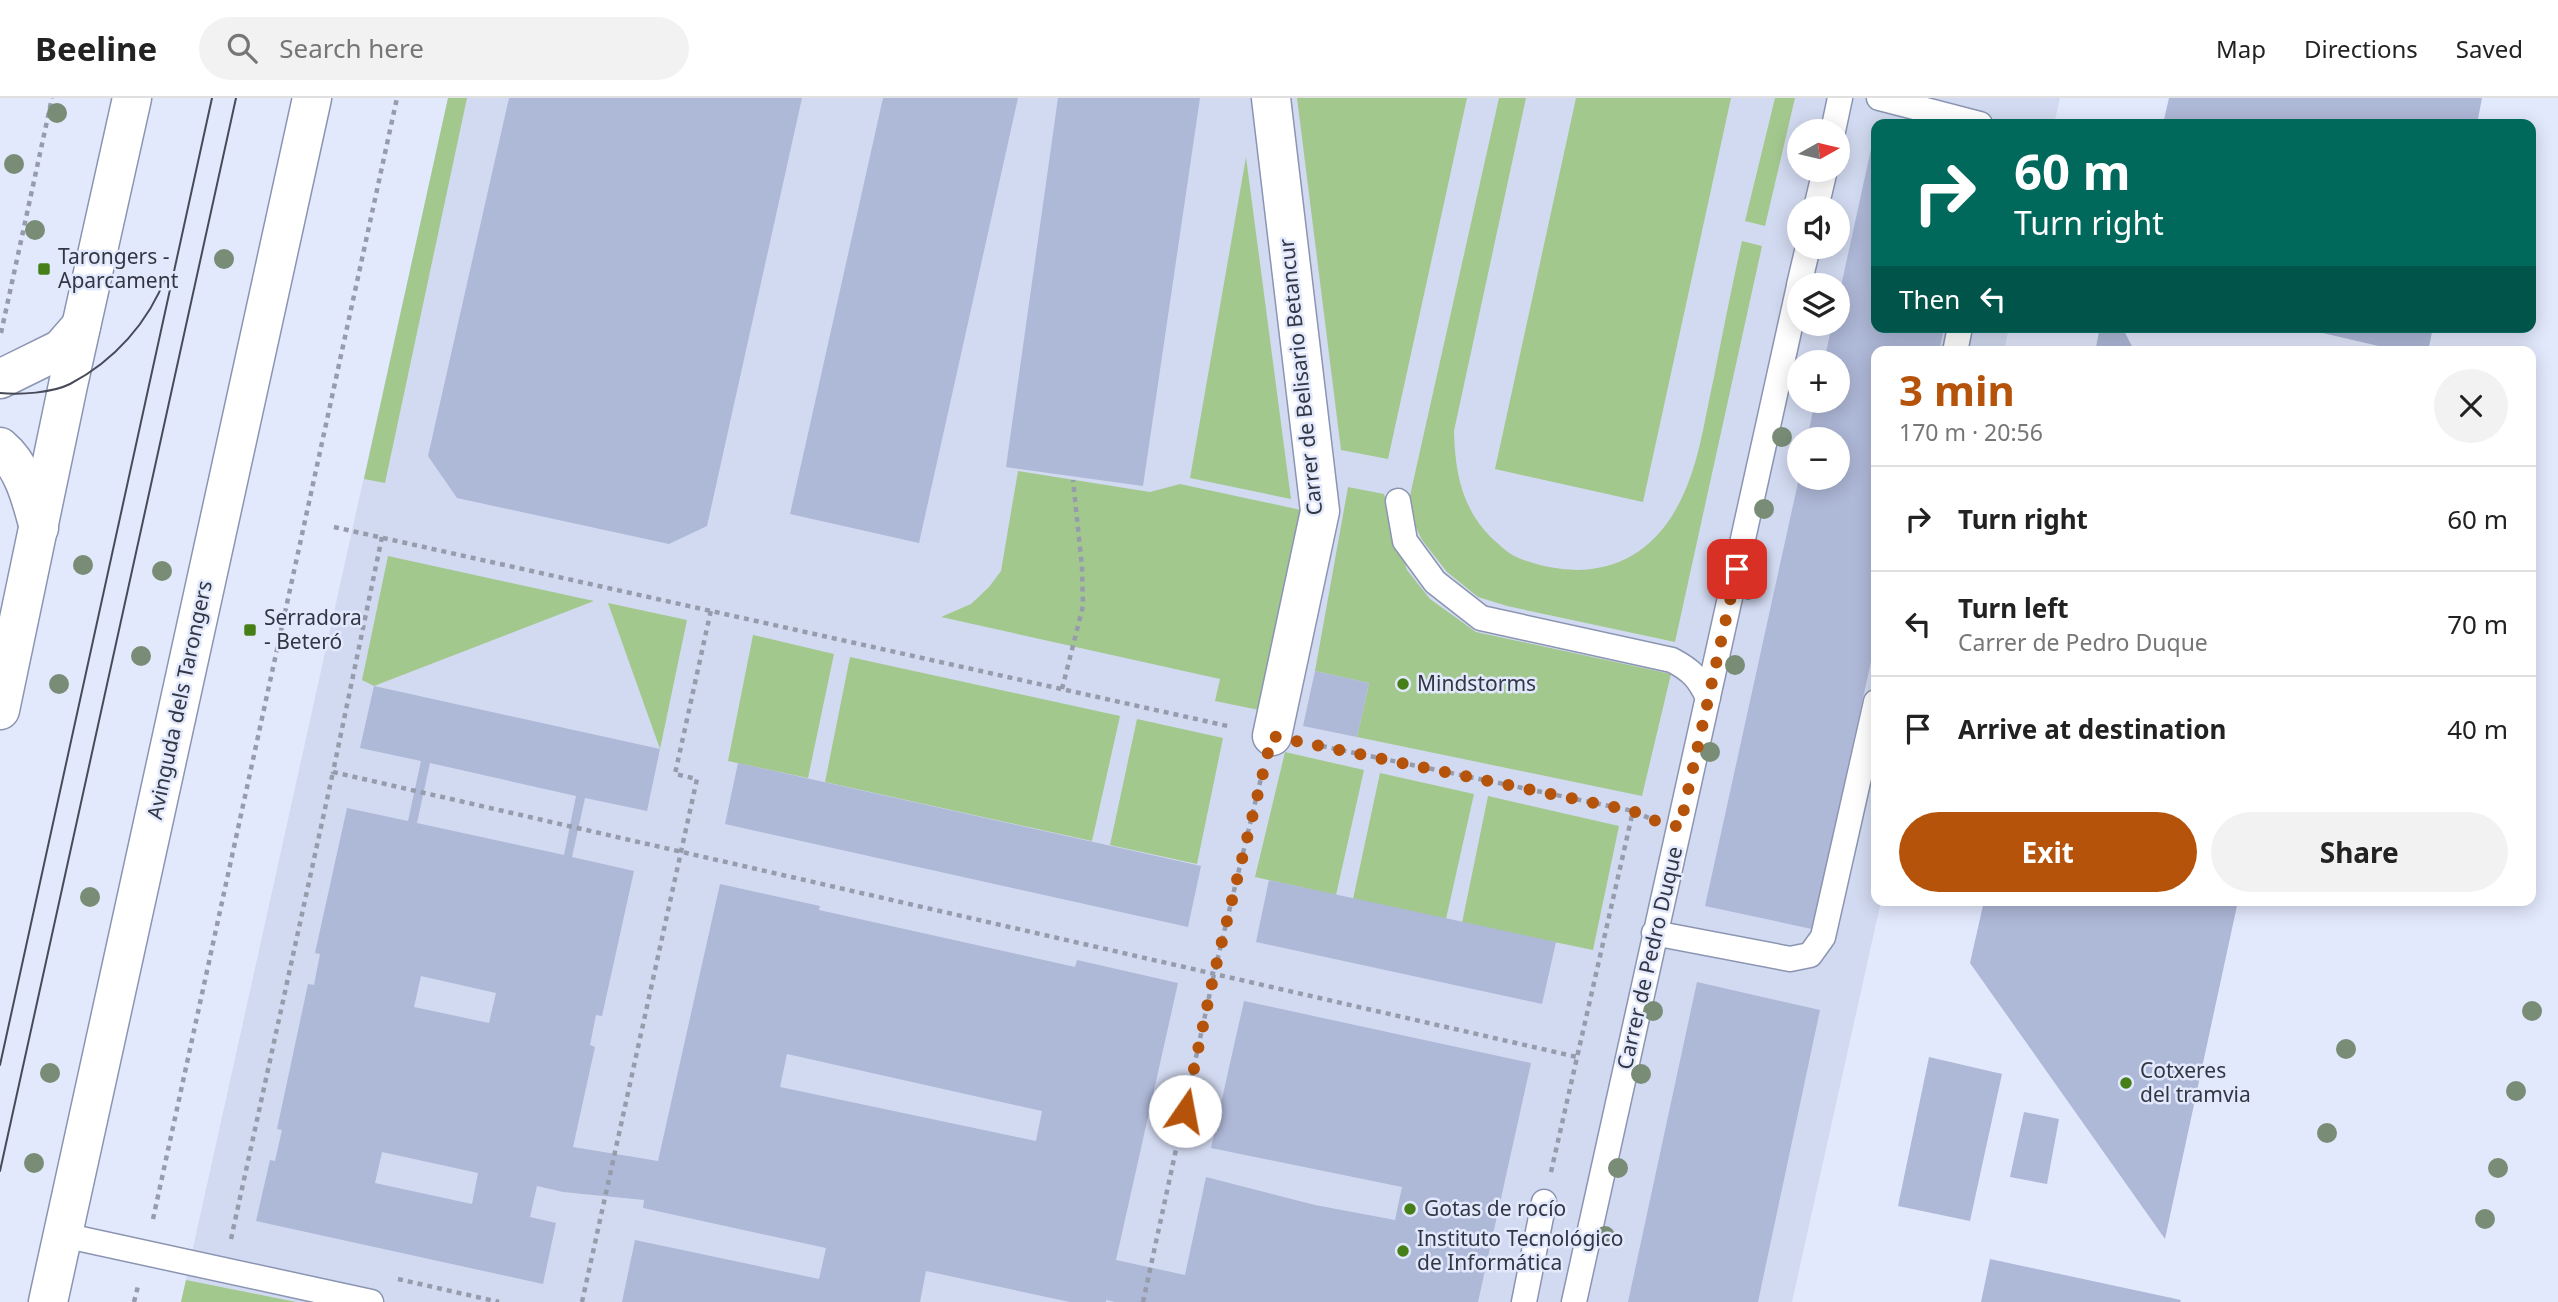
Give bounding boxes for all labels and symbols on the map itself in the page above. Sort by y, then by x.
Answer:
north arrow [1787,119,1850,182]
street label: Carrer de Belisario Betancur [1272,237,1328,517]
place label: Tarongers - Aparcament [58,242,179,294]
marker: Tarongers - Aparcament [36,261,52,277]
pin [1707,539,1767,599]
street label: Avinguda dels Tarongers [140,578,218,822]
place label: Serradora - Beteró [264,603,362,655]
marker: Serradora - Beteró [242,622,258,638]
place label: Mindstorms [1417,669,1536,697]
marker: Mindstorms [1395,676,1411,692]
street label: Carrer de Pedro Duque [1610,843,1688,1072]
place label: Cotxeres del tramvia [2140,1056,2251,1108]
position arrow [1148,1074,1222,1148]
marker: Cotxeres del tramvia [2118,1075,2134,1091]
place label: Gotas de rocío [1424,1194,1566,1222]
marker: Gotas de rocío [1402,1201,1418,1217]
place label: Instituto Tecnológico de Informática [1417,1224,1624,1276]
marker: Instituto Tecnológico de Informática [1395,1243,1411,1259]

